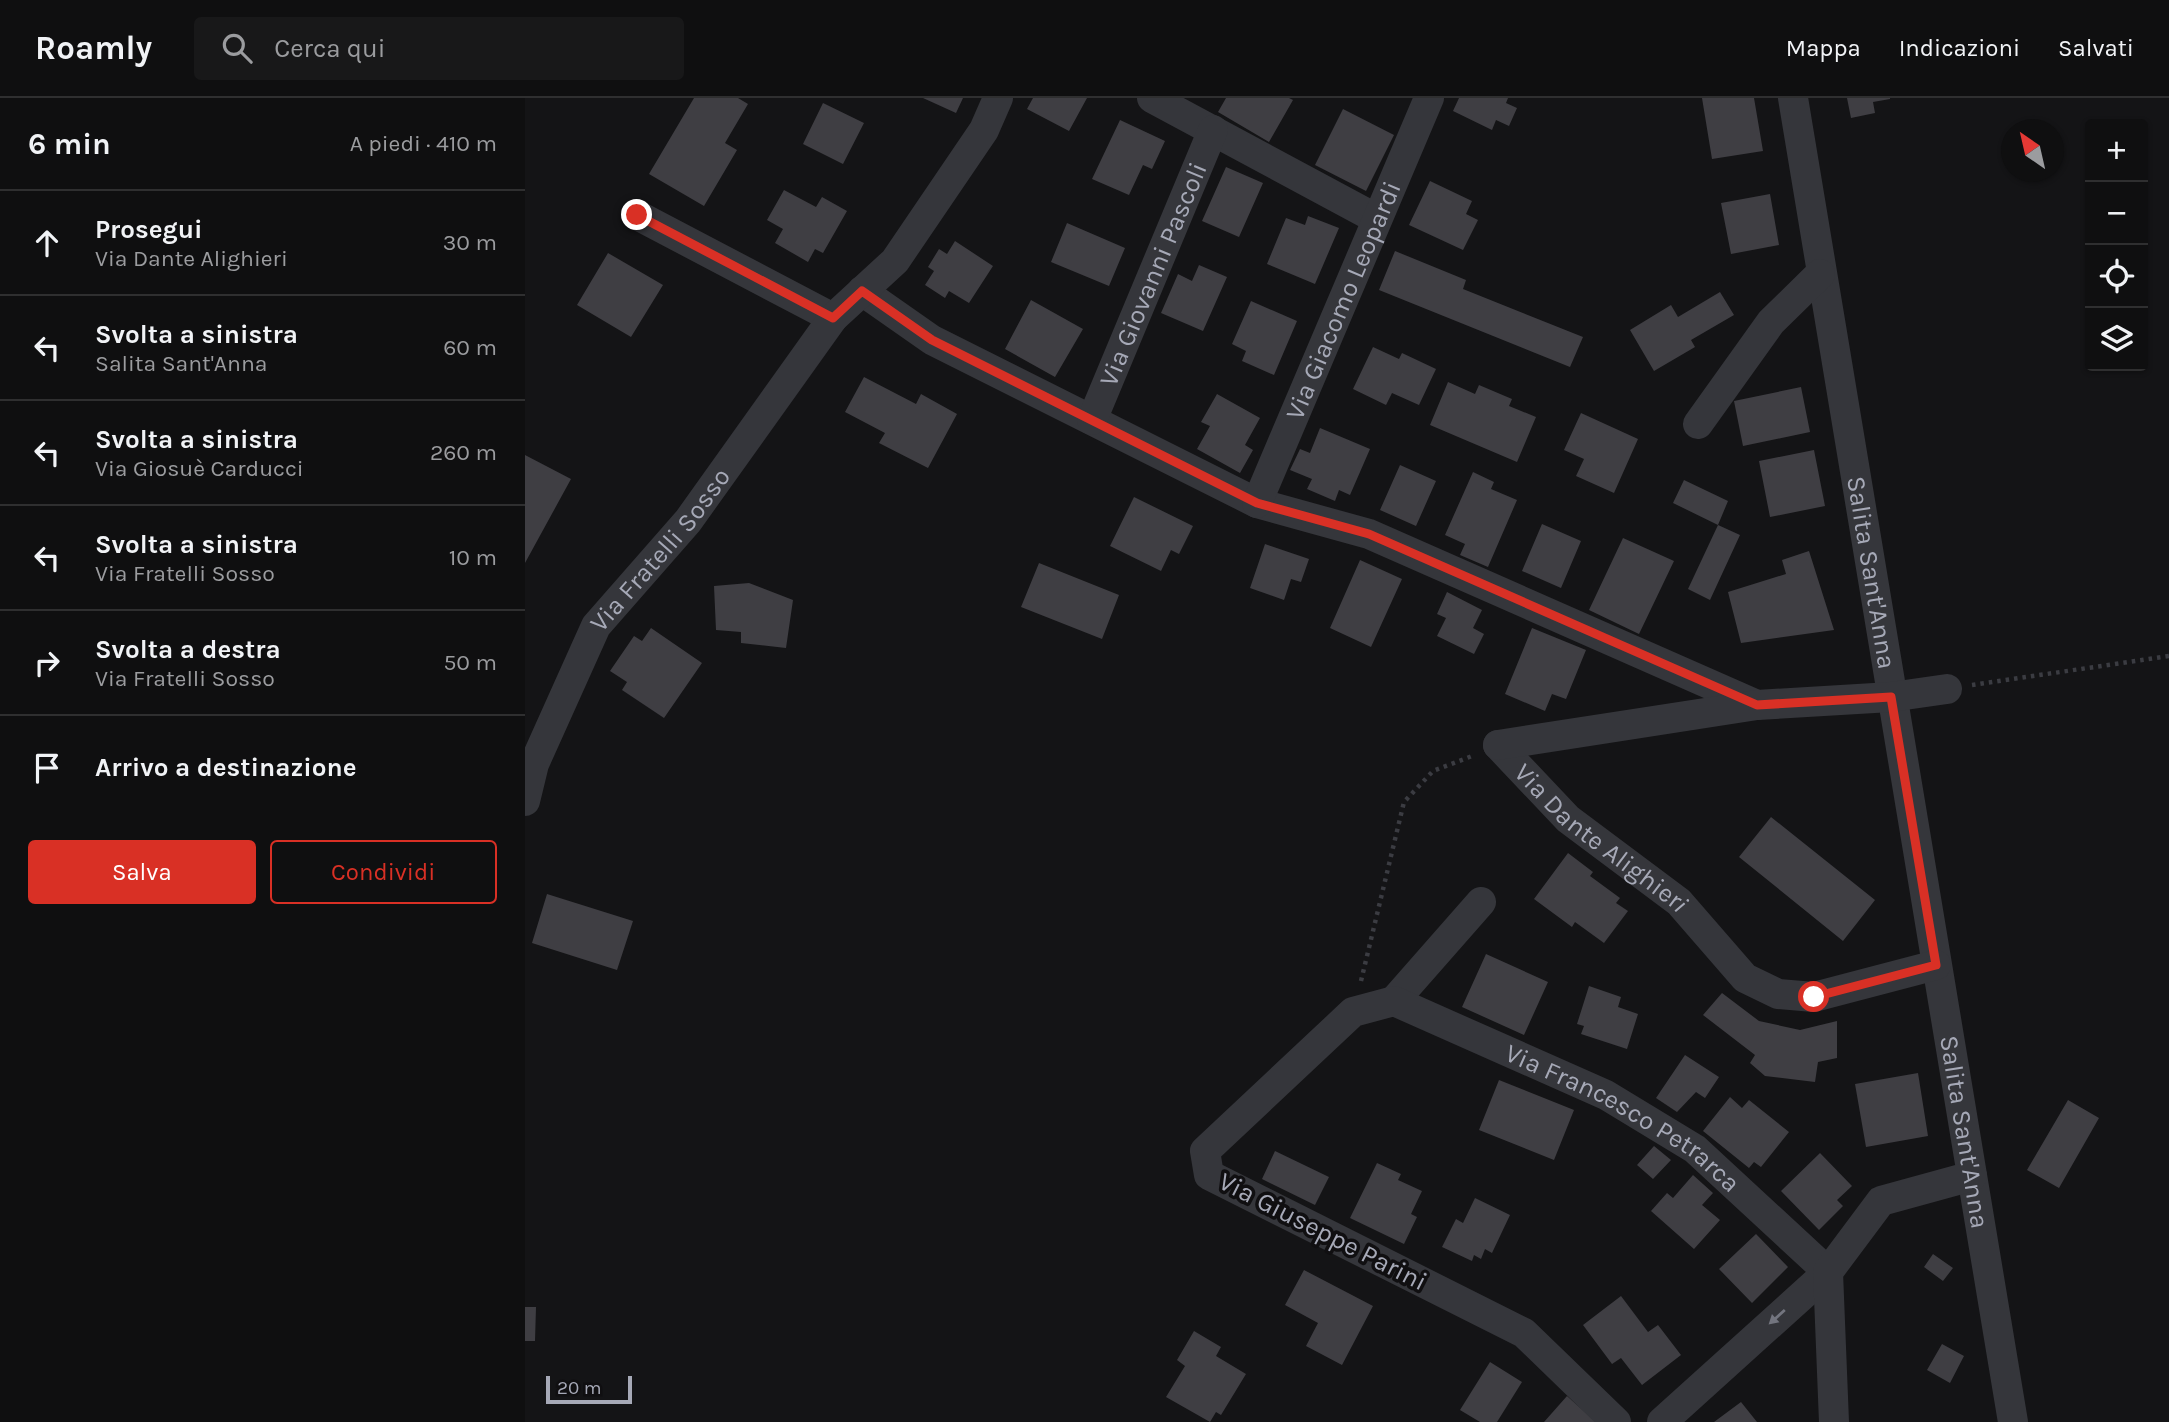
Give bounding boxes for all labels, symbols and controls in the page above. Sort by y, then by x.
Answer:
search box [194,17,684,80]
text: Roamly [35,29,152,67]
icon: search [218,29,256,67]
text: Cerca qui [274,33,385,64]
text: Mappa [1786,34,1861,62]
text: Indicazioni [1899,34,2020,62]
text: Salvati [2058,34,2134,62]
north arrow [2001,119,2064,182]
map controls [2085,119,2148,371]
button: + [2085,119,2148,182]
text: 6 min [28,126,111,162]
text: A piedi · 410 m [350,130,497,157]
street label: Via Giovanni Pascoli [1093,158,1214,391]
street label: Via Giacomo Leopardi [1279,177,1408,425]
button: − [2085,182,2148,245]
route end [621,199,652,230]
text: Prosegui [95,214,202,245]
icon: ahead [28,224,66,262]
text: 30 m [443,229,497,256]
text: Via Dante Alighieri [95,245,288,272]
button: locate [2085,245,2148,308]
button: layers [2085,308,2148,371]
text: Svolta a sinistra [95,319,298,350]
icon: left [28,329,66,367]
text: 60 m [443,334,497,361]
text: Salita Sant'Anna [95,350,267,377]
text: Svolta a sinistra [95,424,298,455]
icon: left [28,434,66,472]
text: 260 m [430,439,497,466]
text: Via Giosuè Carducci [95,455,304,482]
street label: Via Fratelli Sosso [583,462,737,638]
street label: Salita Sant'Anna [1840,474,1903,671]
text: Svolta a sinistra [95,529,298,560]
icon: left [28,539,66,577]
text: 10 m [449,544,497,571]
text: Via Fratelli Sosso [95,560,275,587]
text: Svolta a destra [95,634,281,665]
icon: right [28,644,66,682]
text: 50 m [443,649,497,676]
text: Via Fratelli Sosso [95,665,275,692]
icon: arrive [28,749,66,787]
text: Arrivo a destinazione [95,752,357,783]
street label: Via Dante Alighieri [1508,757,1696,919]
button: Salva [28,840,256,904]
button: Condividi [270,840,497,904]
route start [1798,981,1829,1012]
street label: Salita Sant'Anna [1933,1033,1996,1231]
street label: Via Francesco Petrarca [1500,1037,1746,1199]
street label: Via Giuseppe Parini [1214,1166,1432,1297]
one-way arrow [1769,1309,1786,1325]
scale bar [546,1373,632,1405]
text: 20 m [557,1377,602,1399]

